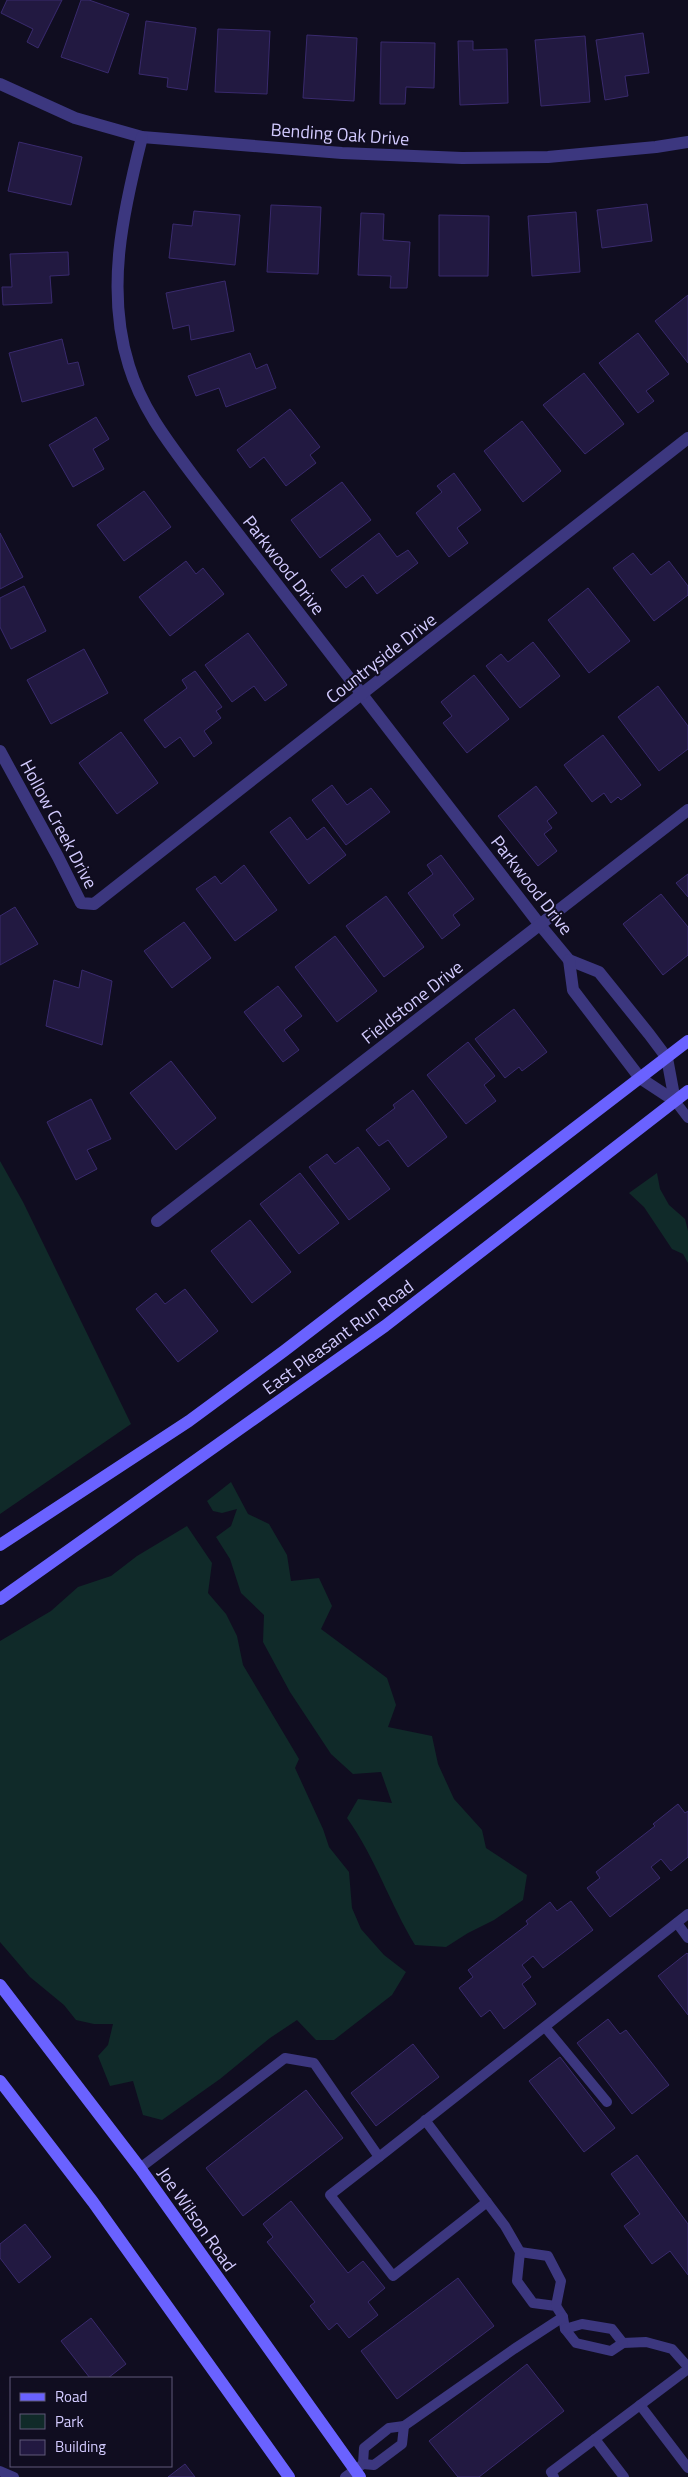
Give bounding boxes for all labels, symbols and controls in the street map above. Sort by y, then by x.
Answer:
street label: Bending Oak Drive [270,116,410,152]
street label: Parkwood Drive [236,509,332,621]
street label: Countryside Drive [320,606,442,710]
street label: Hollow Creek Drive [14,755,104,893]
street label: Parkwood Drive [484,829,580,941]
street label: Fieldstone Drive [355,954,469,1050]
street label: East Pleasant Run Road [257,1273,419,1401]
street label: Joe Wilson Road [151,2161,243,2277]
legend [10,2377,172,2467]
text: Road [55,2385,87,2408]
text: Park [55,2410,84,2433]
text: Building [55,2435,106,2458]

